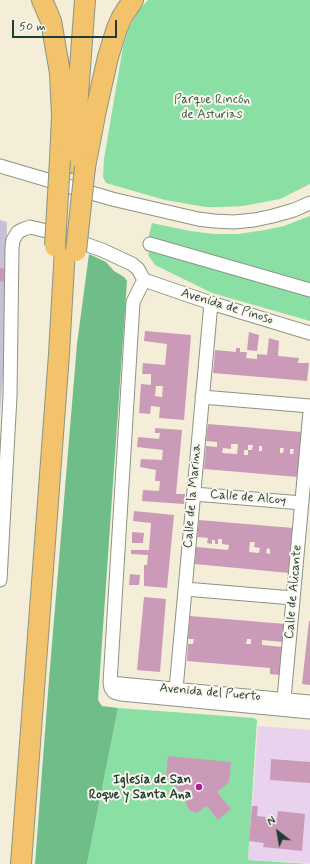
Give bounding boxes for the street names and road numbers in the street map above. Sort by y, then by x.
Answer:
street label: Avenida de Pinoso [179,286,275,328]
street label: Calle de la Marina [181,443,205,549]
street label: Calle de Alcoy [209,487,287,509]
street label: Calle de Alicante [282,544,306,640]
street label: Avenida del Puerto [159,681,261,705]

